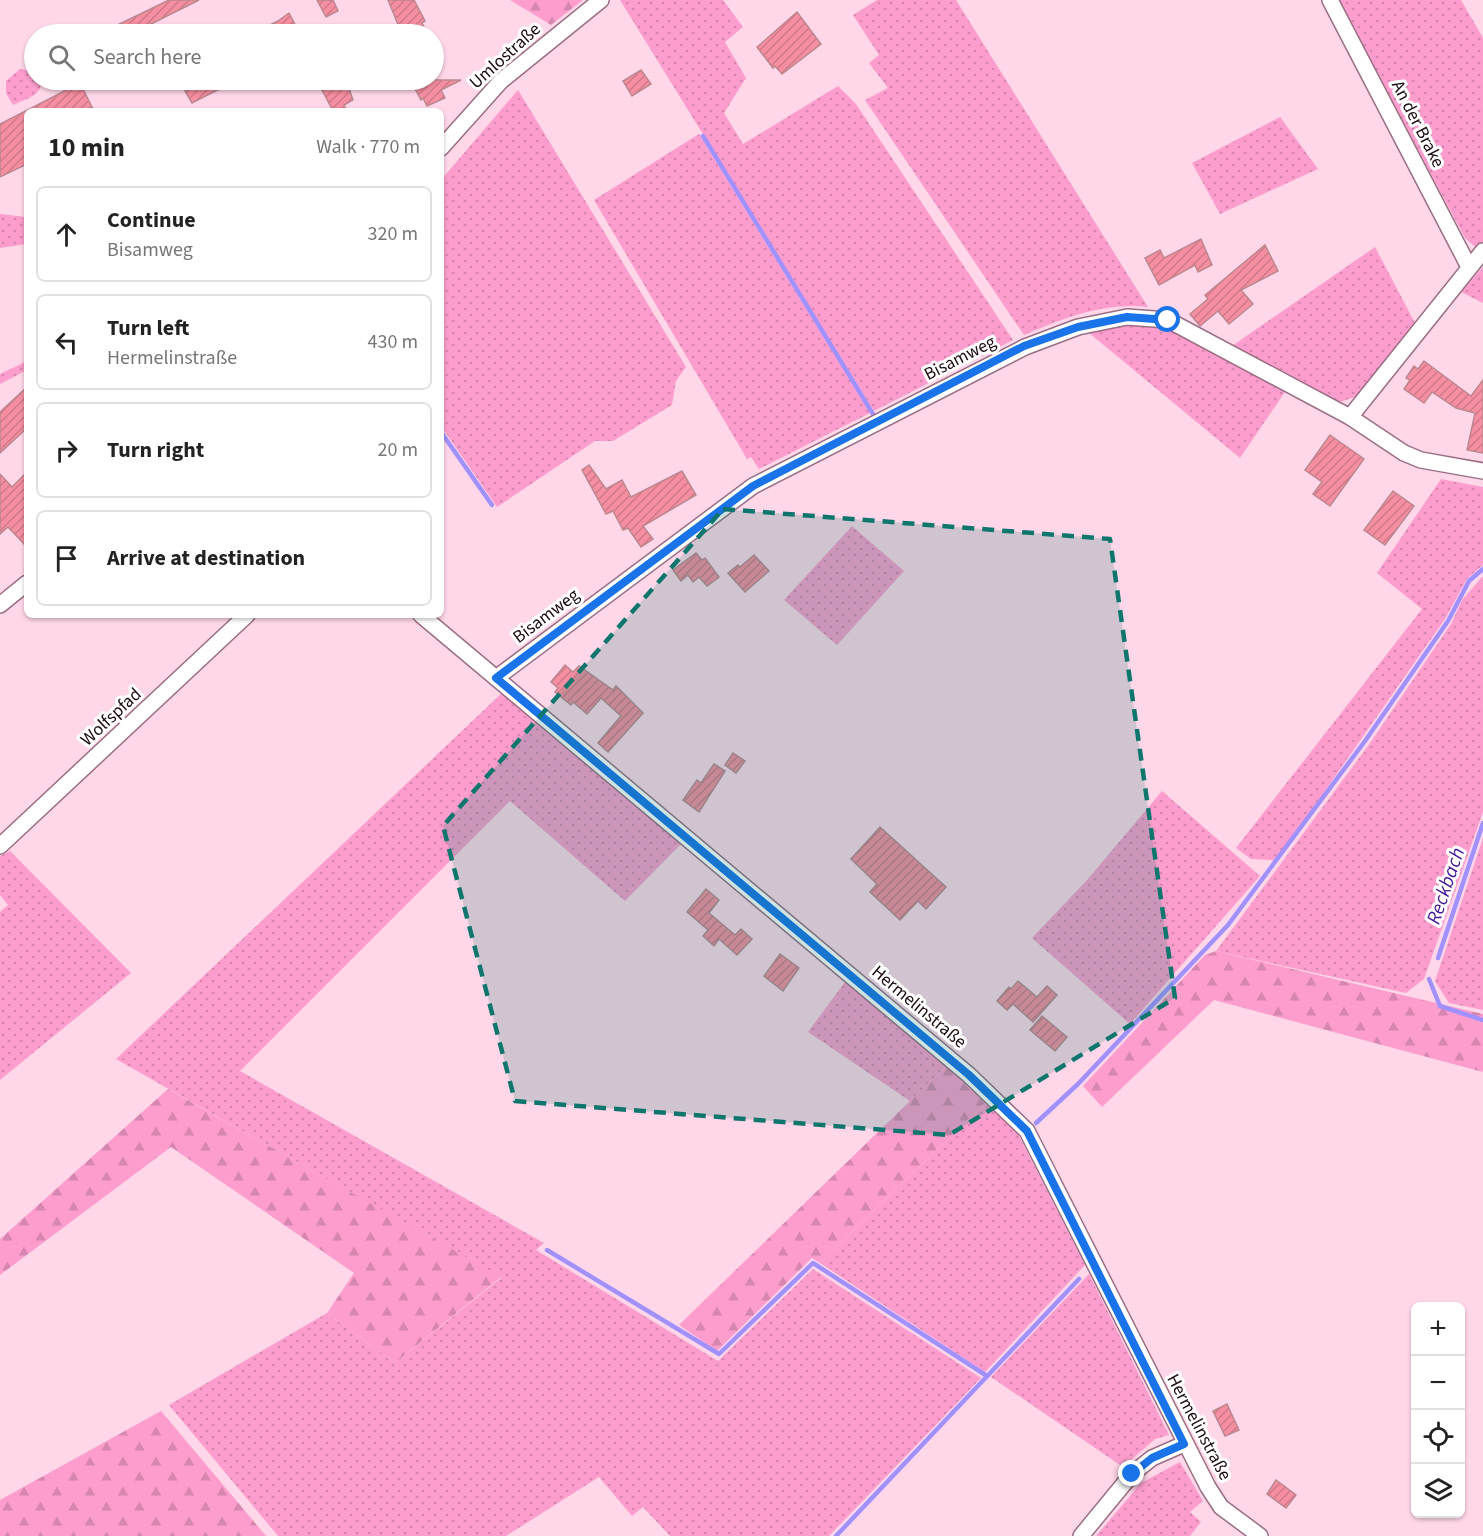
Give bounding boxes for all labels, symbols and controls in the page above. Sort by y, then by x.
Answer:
street label: Umlostraße [464,17,546,95]
search box [24,24,444,90]
icon: search [45,41,78,74]
text: Search here [93,41,201,73]
street label: An der Brake [1385,76,1451,172]
text: 10 min [48,129,125,166]
text: Walk · 770 m [316,133,420,161]
text: Continue [107,204,196,236]
icon: ahead [50,218,83,251]
text: 320 m [368,220,418,248]
text: Bisamweg [107,236,193,264]
route start [1154,306,1180,332]
text: Turn left [107,312,189,344]
icon: left [50,326,83,359]
text: 430 m [368,328,418,356]
street label: Bisamweg [920,329,1000,387]
text: Hermelinstraße [107,344,237,372]
icon: right [50,434,83,467]
text: Turn right [107,434,204,466]
text: 20 m [378,436,418,464]
icon: arrive [50,542,83,575]
text: Arrive at destination [107,542,305,574]
street label: Bisamweg [508,583,584,649]
street label: Wolfspfad [75,682,147,752]
water label: Reckbach [1420,844,1472,928]
street label: Hermelinstraße [866,960,972,1054]
map controls [1411,1302,1465,1518]
button: + [1411,1302,1465,1356]
button: − [1411,1356,1465,1410]
street label: Hermelinstraße [1160,1369,1238,1485]
button: locate [1411,1410,1465,1464]
route end [1118,1460,1144,1486]
button: layers [1411,1464,1465,1518]

